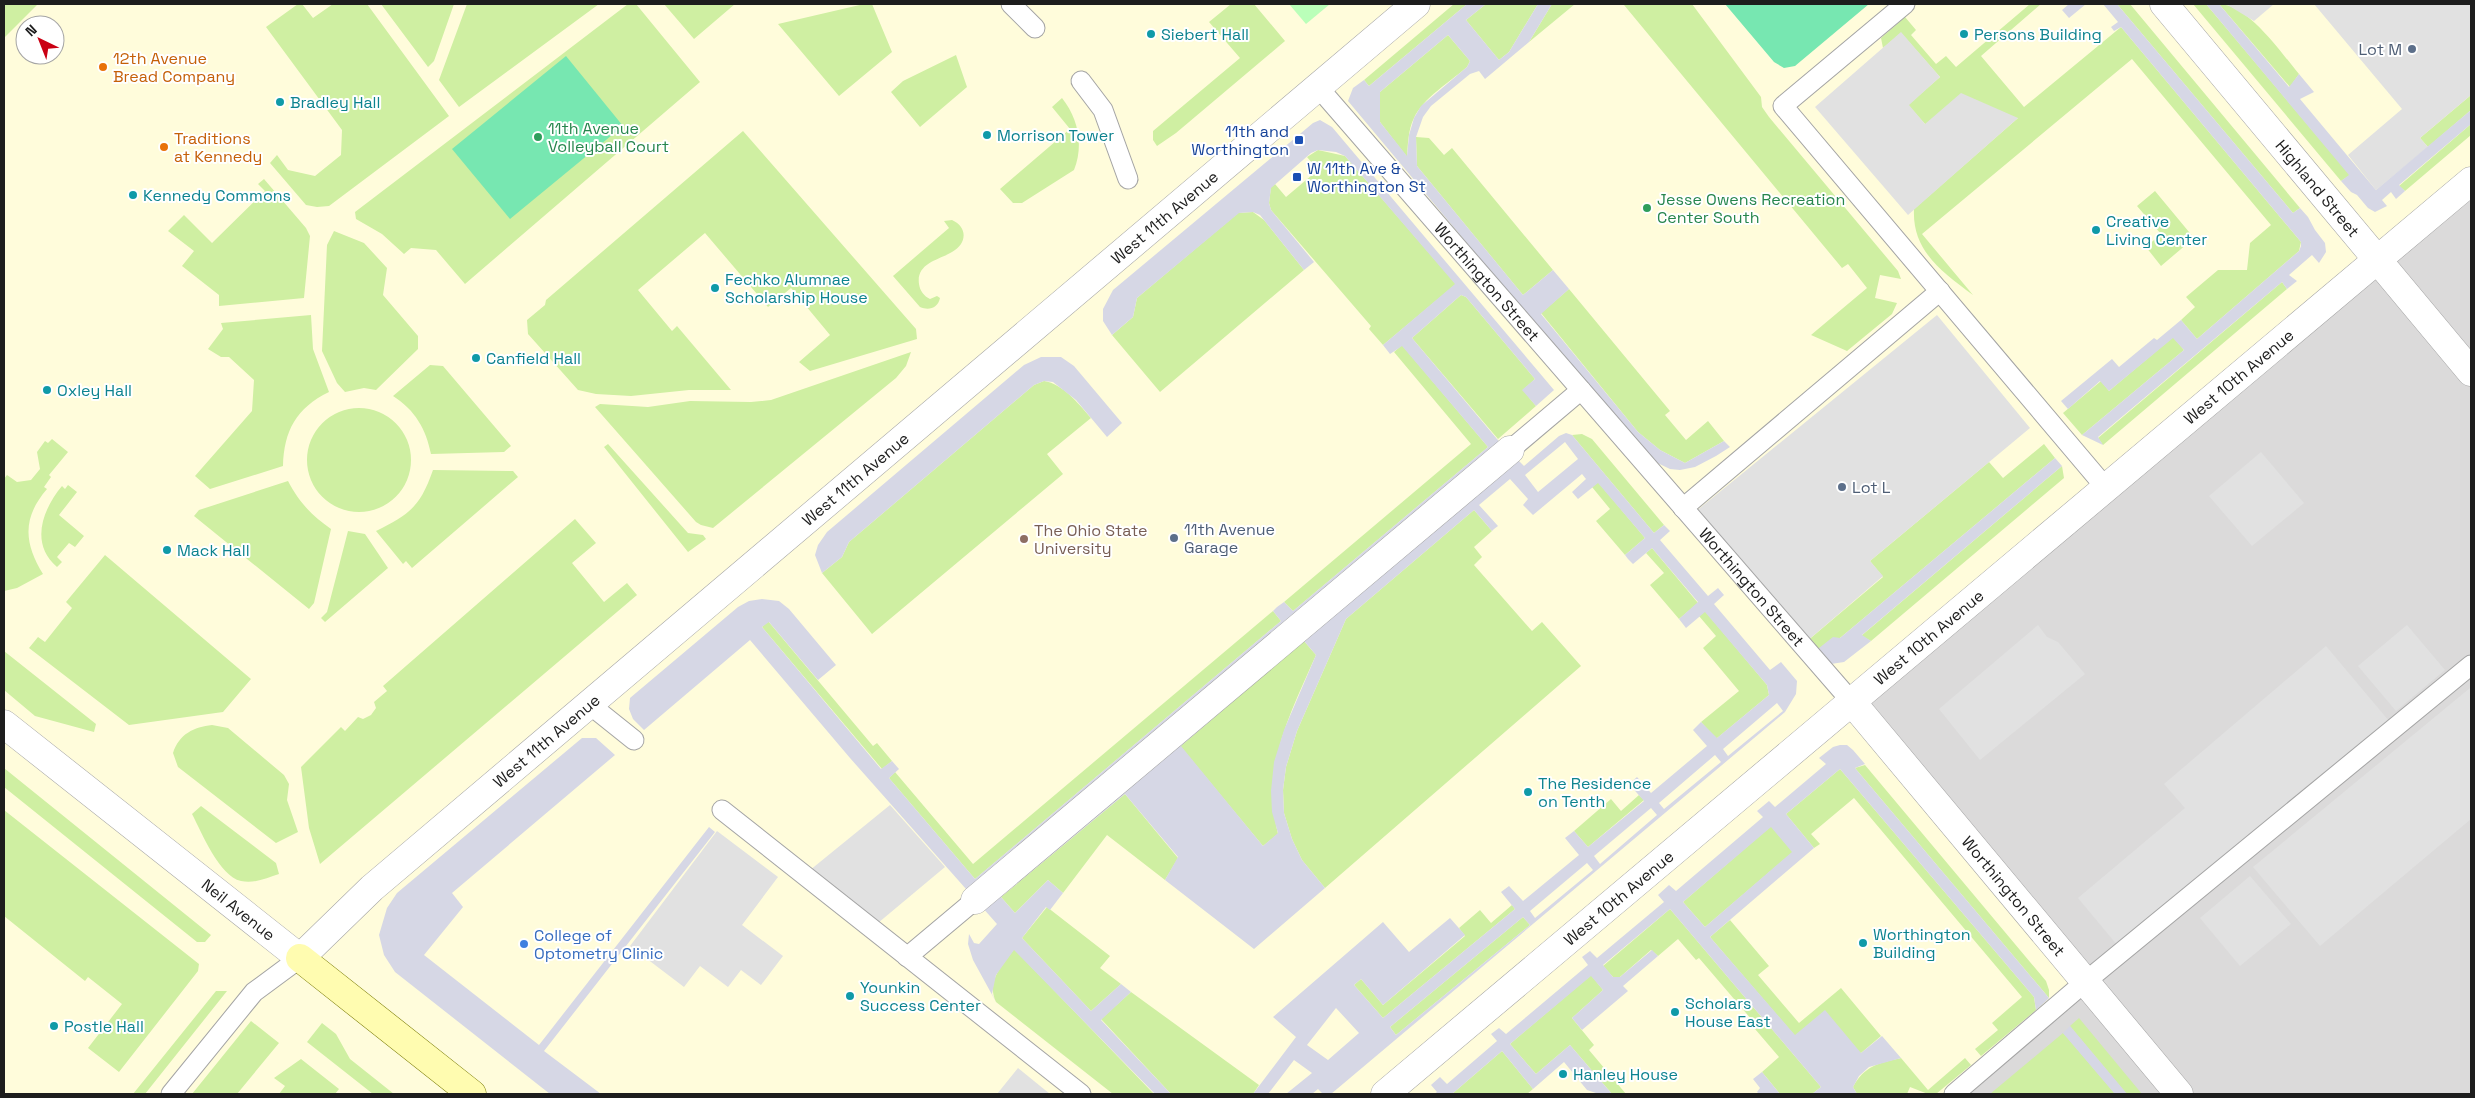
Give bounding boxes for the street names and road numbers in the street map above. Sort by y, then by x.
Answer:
street label: Highland Street [2271,135,2364,242]
street label: West 11th Avenue [1107,166,1223,269]
street label: Worthington Street [1429,218,1544,346]
street label: West 10th Avenue [2179,325,2298,429]
street label: West 11th Avenue [798,428,914,531]
street label: Worthington Street [1694,523,1809,651]
street label: West 10th Avenue [1869,585,1988,690]
street label: West 11th Avenue [489,690,604,792]
street label: Worthington Street [1957,832,2070,961]
street label: West 10th Avenue [1559,846,1678,950]
street label: Neil Avenue [197,874,279,945]

